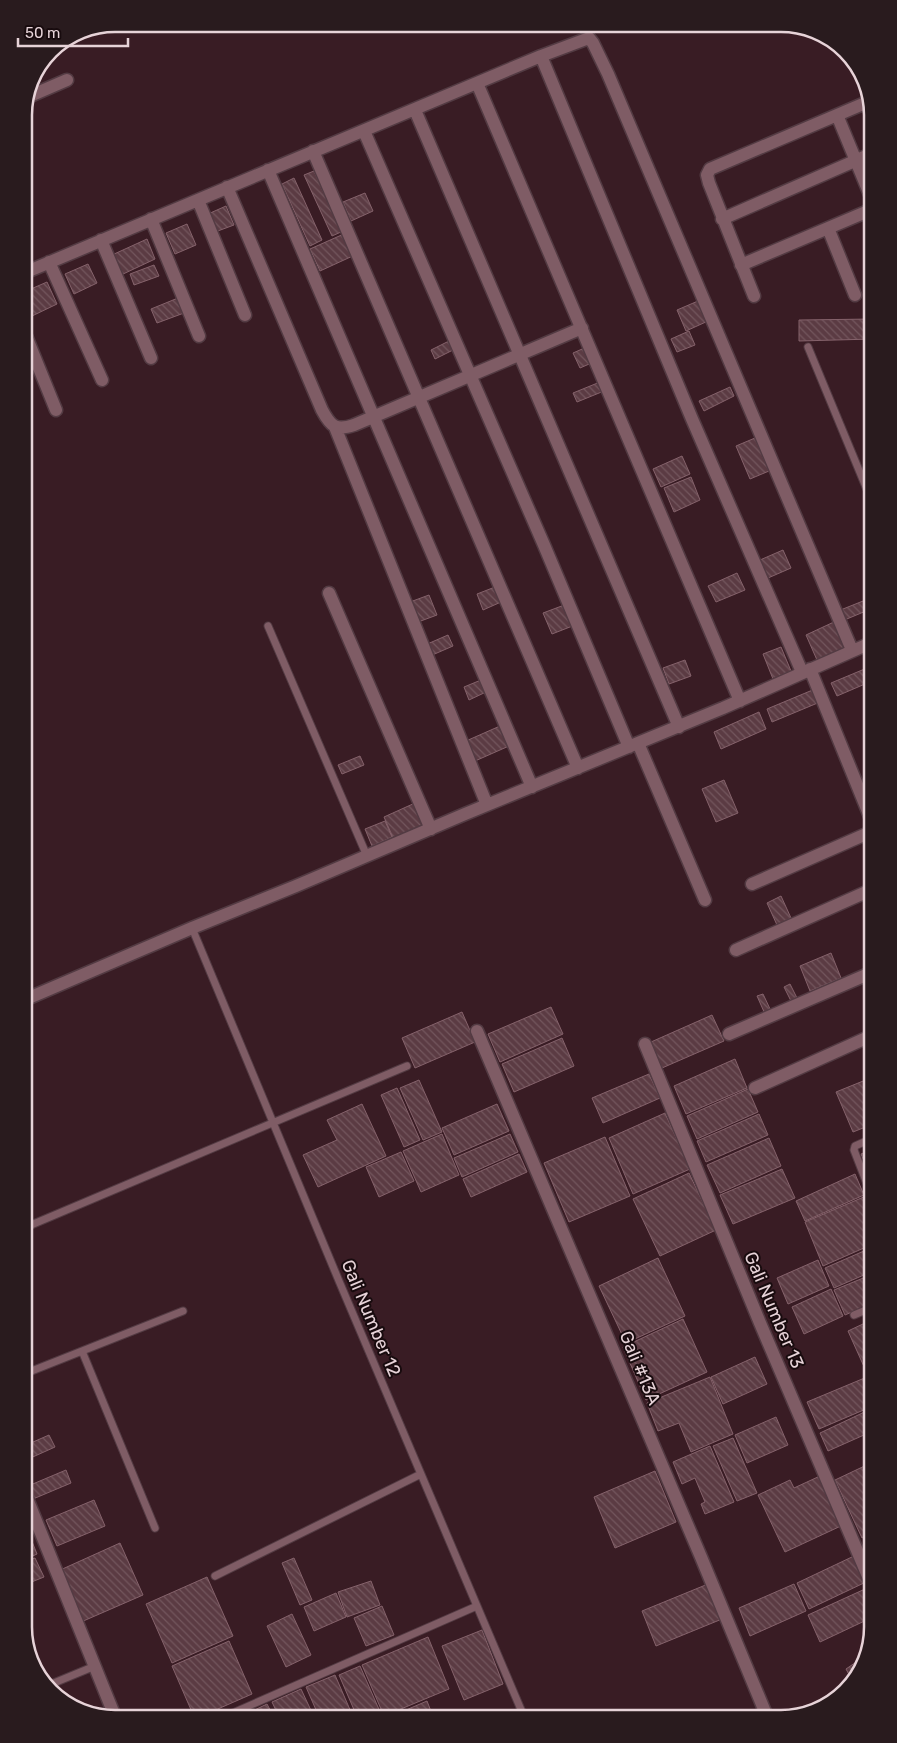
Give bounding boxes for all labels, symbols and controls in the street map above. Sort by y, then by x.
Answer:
scale bar [18,15,128,47]
text: 50 m [25,24,60,42]
street label: Gali Number 13 [739,1248,809,1372]
street label: Gali Number 12 [337,1256,405,1380]
street label: Gali #13A [615,1328,665,1408]

